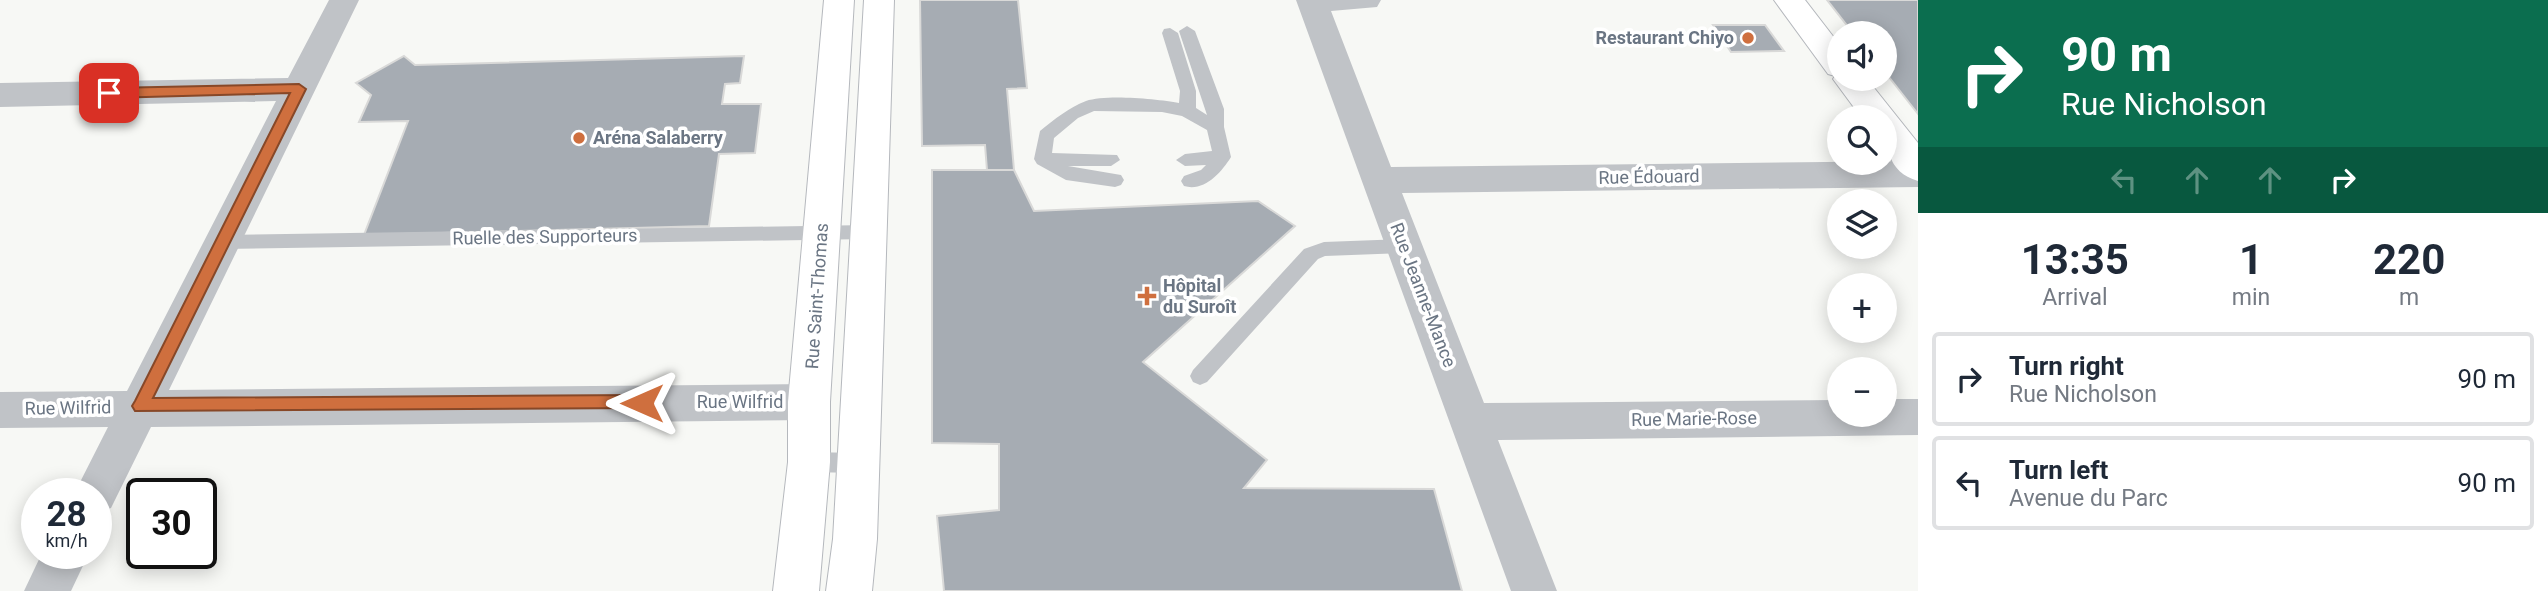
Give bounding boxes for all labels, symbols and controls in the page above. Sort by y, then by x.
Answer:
map controls [1827,21,1897,427]
button: sound [1827,21,1897,91]
text: 90 m [2061,26,2172,83]
place label: Restaurant Chiyo [1595,27,1734,48]
icon: right [1946,28,2037,119]
marker: Restaurant Chiyo [1740,30,1756,46]
pin [79,63,139,123]
icon: arrive [90,74,128,112]
text: Rue Nicholson [2061,85,2267,123]
button: search [1827,105,1897,175]
place label: Aréna Salaberry [593,127,724,148]
marker: Aréna Salaberry [571,130,587,146]
icon: left [2105,161,2143,199]
icon: ahead [2178,161,2216,199]
icon: ahead [2251,161,2289,199]
icon: right [2324,161,2362,199]
street label: Rue Édouard [1598,165,1700,188]
button: layers [1827,189,1897,259]
street label: Rue Jeanne-Mance [1386,220,1461,370]
street label: Rue Saint-Thomas [801,222,832,370]
street label: Ruelle des Supporteurs [452,224,638,249]
text: 13:35 [2021,235,2129,284]
text: 1 [2239,235,2263,284]
text: 220 [2373,235,2445,284]
button: + [1827,273,1897,343]
place label: Hôpital du Suroît [1163,275,1236,317]
text: Arrival [2042,284,2108,311]
text: min [2232,284,2270,311]
text: m [2399,284,2419,311]
marker: Hôpital du Suroît [1137,286,1157,306]
text: Turn right [2009,351,2124,381]
button: − [1827,357,1897,427]
icon: right [1950,360,1988,398]
text: 90 m [2458,364,2516,394]
position arrow [605,366,679,440]
text: Rue Nicholson [2009,381,2157,408]
street label: Rue Wilfrid [697,391,783,412]
street label: Rue Wilfrid [24,396,111,419]
street label: Rue Marie-Rose [1631,407,1757,430]
text: Turn left [2009,455,2108,485]
icon: left [1950,464,1988,502]
text: 90 m [2458,468,2516,498]
speed limit sign: 30 [126,478,217,569]
text: Avenue du Parc [2009,485,2168,512]
text: 28 [46,494,87,535]
text: km/h [45,530,88,551]

